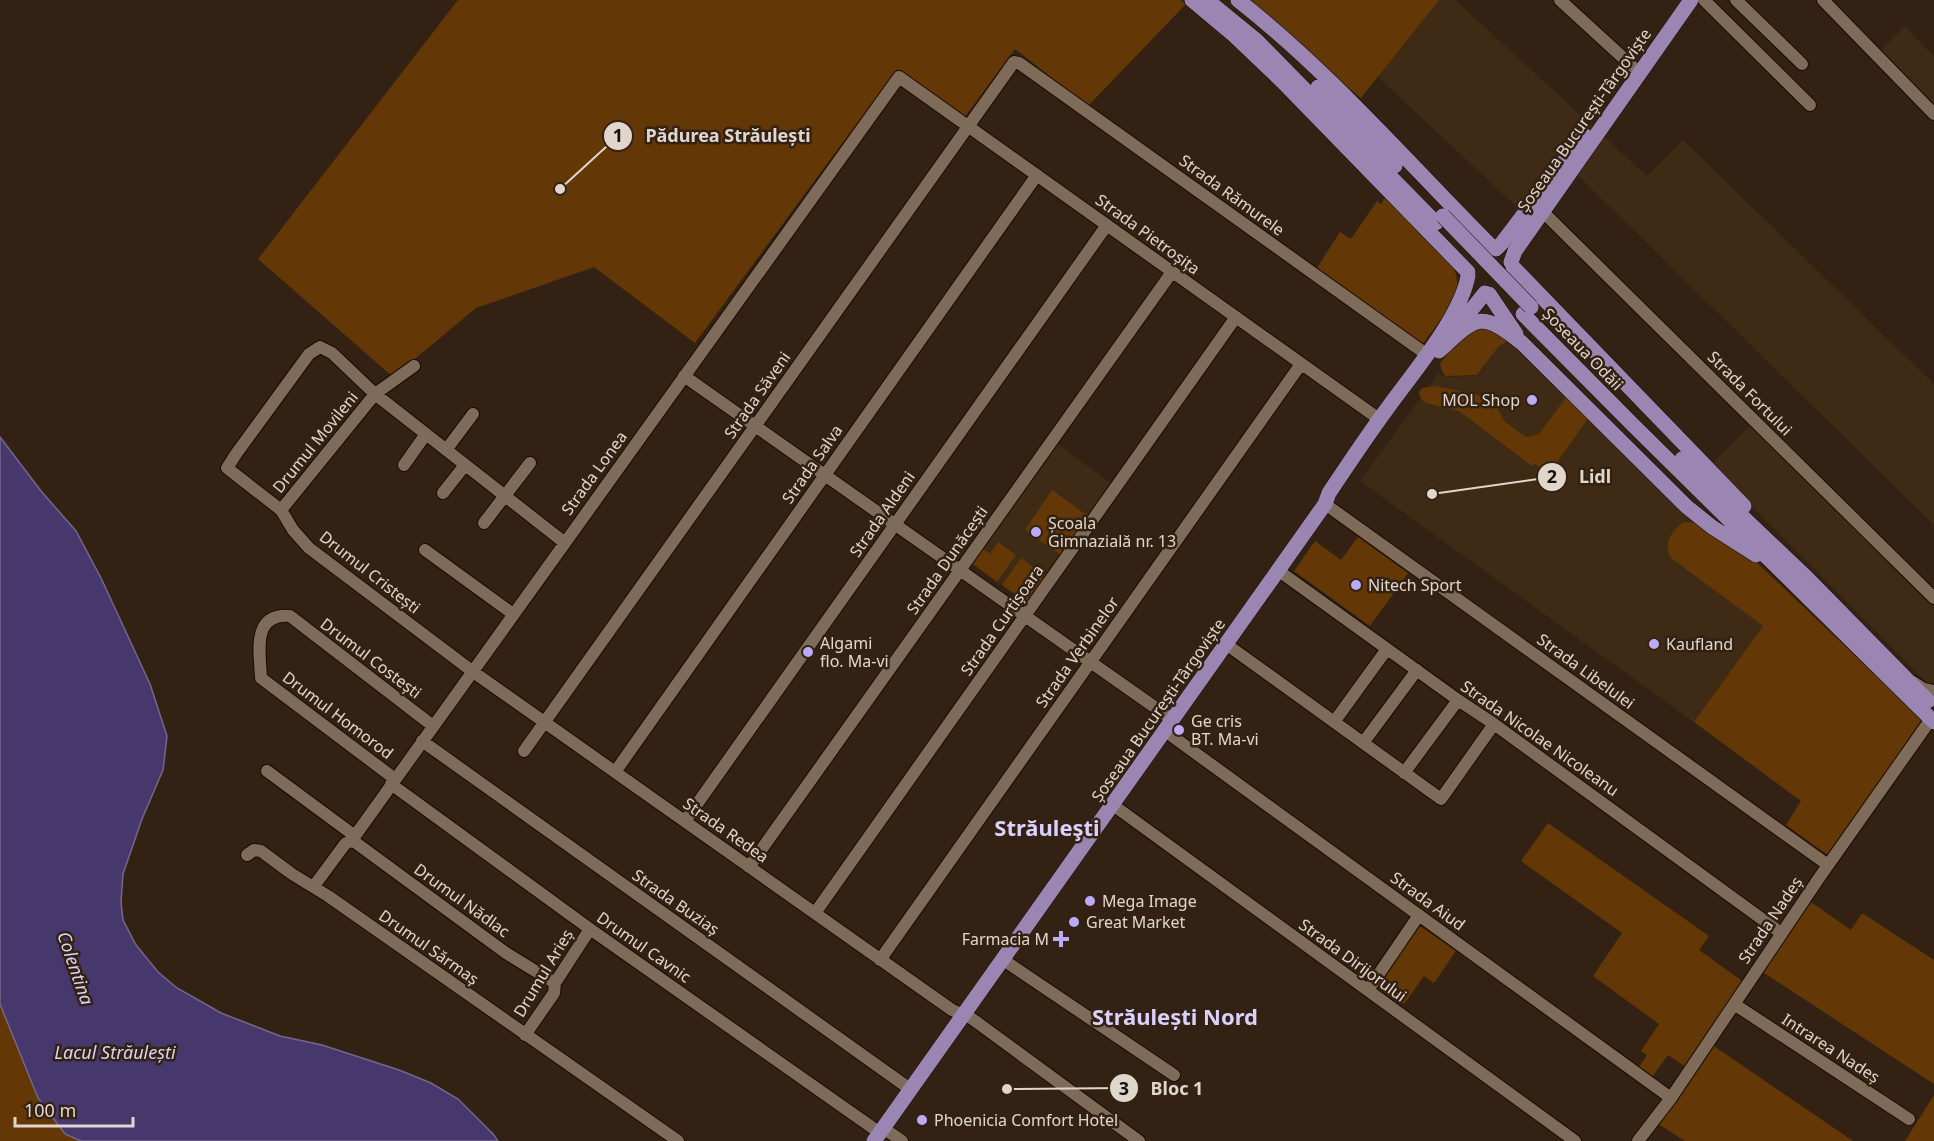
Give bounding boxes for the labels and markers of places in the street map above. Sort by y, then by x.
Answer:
callout: Pădurea Străulești [603,118,822,154]
place label: MOL Shop [1442,389,1520,411]
marker: MOL Shop [1525,393,1539,407]
callout: Lidl [1537,459,1623,495]
place label: Școala Gimnazială nr. 13 [1048,512,1176,552]
marker: Școala Gimnazială nr. 13 [1029,525,1043,539]
place label: Nitech Sport [1368,574,1462,596]
marker: Nitech Sport [1349,578,1363,592]
place label: Algami flo. Ma-vi [820,632,889,672]
place label: Kaufland [1666,633,1733,655]
marker: Kaufland [1647,637,1661,651]
marker: Algami flo. Ma-vi [801,645,815,659]
place label: Ge cris BT. Ma-vi [1191,710,1259,750]
marker: Ge cris BT. Ma-vi [1172,723,1186,737]
place label: Mega Image [1102,890,1197,912]
marker: Mega Image [1083,894,1097,908]
place label: Great Market [1086,911,1186,933]
marker: Great Market [1067,915,1081,929]
place label: Farmacia M [962,928,1049,950]
marker: Farmacia M [1054,932,1068,946]
callout: Bloc 1 [1109,1070,1215,1106]
place label: Phoenicia Comfort Hotel [934,1109,1118,1131]
marker: Phoenicia Comfort Hotel [915,1113,929,1127]

